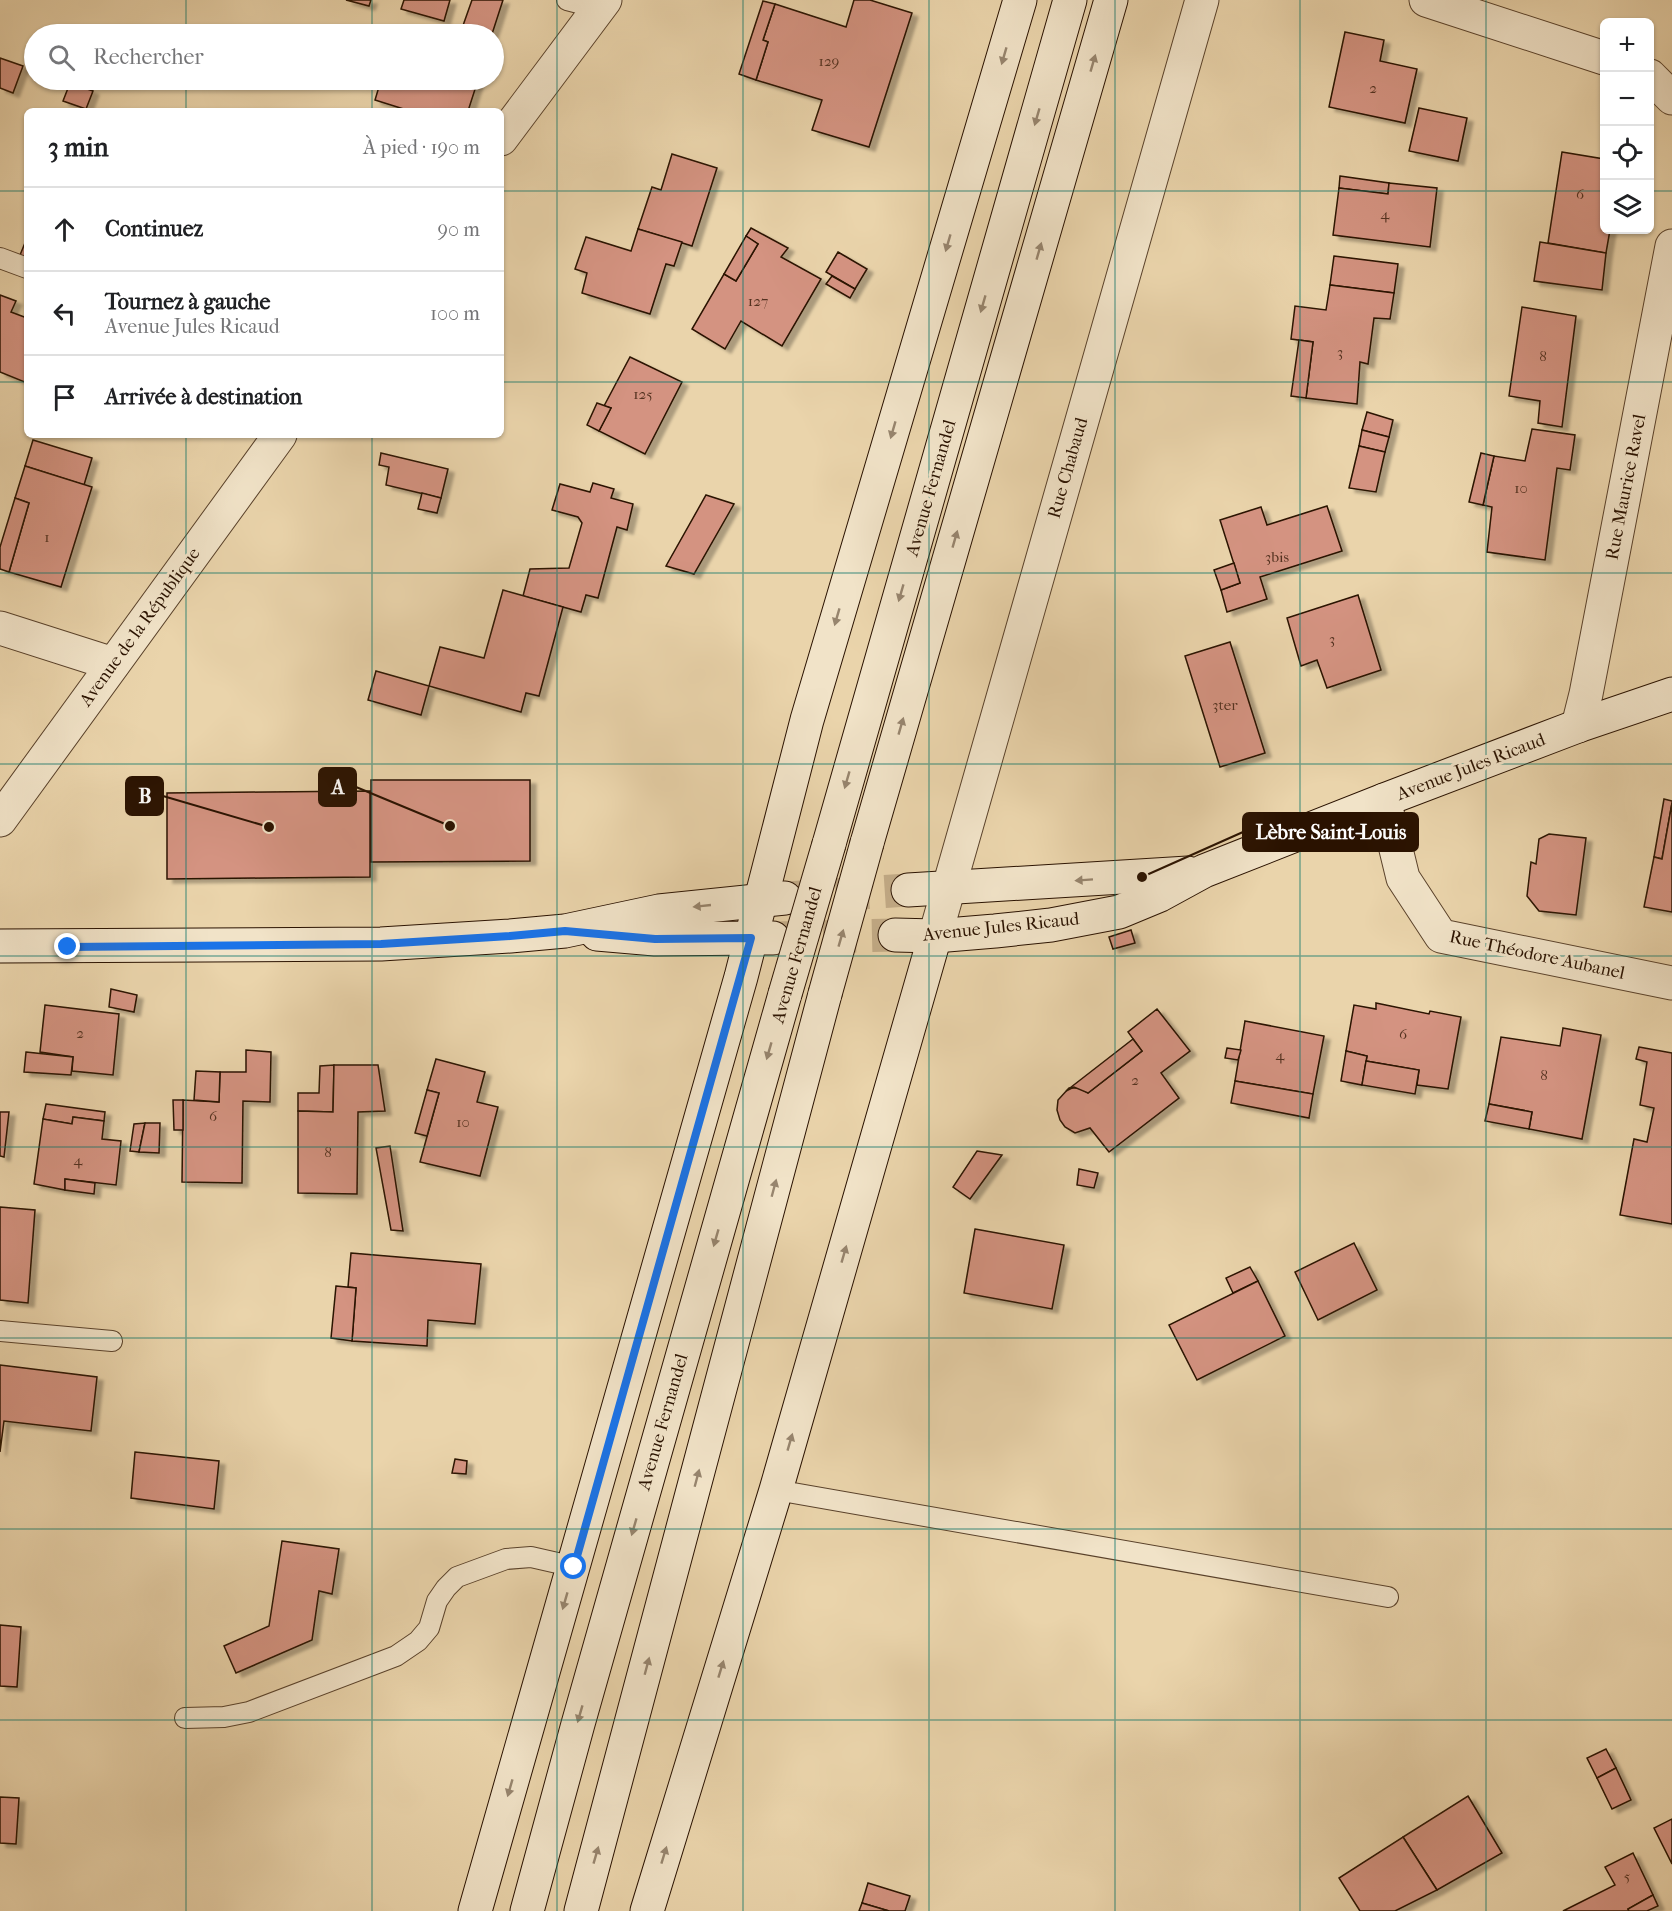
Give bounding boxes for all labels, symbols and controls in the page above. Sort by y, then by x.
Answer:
map controls [1600,18,1654,234]
button: + [1600,18,1654,72]
search box [24,24,504,90]
icon: search [45,41,78,74]
text: Rechercher [93,44,204,70]
one-way arrow [999,47,1008,65]
house number: 129 [819,52,840,70]
one-way arrow [1089,54,1098,72]
button: − [1600,72,1654,126]
house number: 2 [1369,79,1377,97]
one-way arrow [1032,108,1041,126]
button: locate [1600,126,1654,180]
text: 3 min [48,132,109,163]
text: À pied · 190 m [363,136,480,159]
button: layers [1600,180,1654,234]
house number: 6 [1576,185,1585,203]
house number: 4 [1381,205,1391,223]
icon: ahead [48,213,81,246]
text: Continuez [105,216,203,242]
text: 90 m [438,218,480,241]
one-way arrow [943,234,952,252]
one-way arrow [1034,241,1044,260]
text: Tournez à gauche [105,289,270,315]
house number: 127 [748,292,768,310]
one-way arrow [978,295,987,313]
icon: left [48,297,81,330]
text: 100 m [430,302,480,325]
text: Avenue Jules Ricaud [105,315,280,338]
house number: 3 [1337,343,1343,361]
house number: 8 [1539,347,1547,365]
icon: arrive [48,381,81,414]
text: Arrivée à destination [105,384,302,410]
house number: 125 [633,385,653,403]
street label: Rue Maurice Ravel [1602,412,1650,562]
street label: Rue Chabaud [1044,415,1092,521]
street label: Avenue Fernandel [901,417,961,560]
one-way arrow [888,421,897,439]
house number: 10 [1514,479,1528,497]
house number: 1 [44,528,50,546]
one-way arrow [951,530,960,548]
street label: Avenue de la République [75,544,205,711]
house number: 3bis [1265,548,1289,566]
one-way arrow [895,584,905,602]
one-way arrow [832,608,841,626]
house number: 3 [1329,630,1335,648]
house number: 3ter [1212,696,1238,714]
one-way arrow [897,717,906,735]
street label: Avenue Jules Ricaud [1393,729,1548,805]
callout: A [319,768,356,806]
one-way arrow [842,771,851,789]
text: A [330,776,346,799]
callout: B [126,777,163,815]
text: B [138,785,152,808]
callout: Lèbre Saint-Louis [1243,813,1418,851]
text: Lèbre Saint-Louis [1256,821,1407,844]
one-way arrow [1074,876,1093,885]
street label: Avenue Fernandel [767,884,827,1027]
one-way arrow [693,901,712,911]
street label: Avenue Jules Ricaud [921,908,1080,946]
street label: Rue Théodore Aubanel [1447,926,1627,984]
one-way arrow [837,929,846,947]
route end [54,933,80,959]
house number: 2 [76,1024,84,1042]
house number: 6 [1399,1025,1408,1043]
one-way arrow [764,1042,774,1060]
house number: 4 [1276,1046,1286,1064]
house number: 8 [1540,1066,1548,1084]
house number: 2 [1131,1071,1139,1089]
house number: 6 [209,1107,218,1125]
house number: 10 [456,1113,470,1131]
house number: 8 [324,1143,332,1161]
house number: 4 [74,1151,84,1169]
one-way arrow [770,1179,779,1197]
one-way arrow [711,1229,720,1247]
one-way arrow [840,1245,849,1263]
street label: Avenue Fernandel [633,1351,693,1494]
one-way arrow [786,1433,795,1451]
one-way arrow [693,1469,702,1487]
one-way arrow [629,1518,638,1536]
route start [560,1553,586,1579]
one-way arrow [560,1592,569,1610]
one-way arrow [643,1657,652,1675]
one-way arrow [717,1660,726,1678]
one-way arrow [575,1705,584,1723]
one-way arrow [505,1779,514,1797]
one-way arrow [592,1846,601,1864]
one-way arrow [660,1846,669,1864]
house number: 5 [1624,1867,1630,1885]

